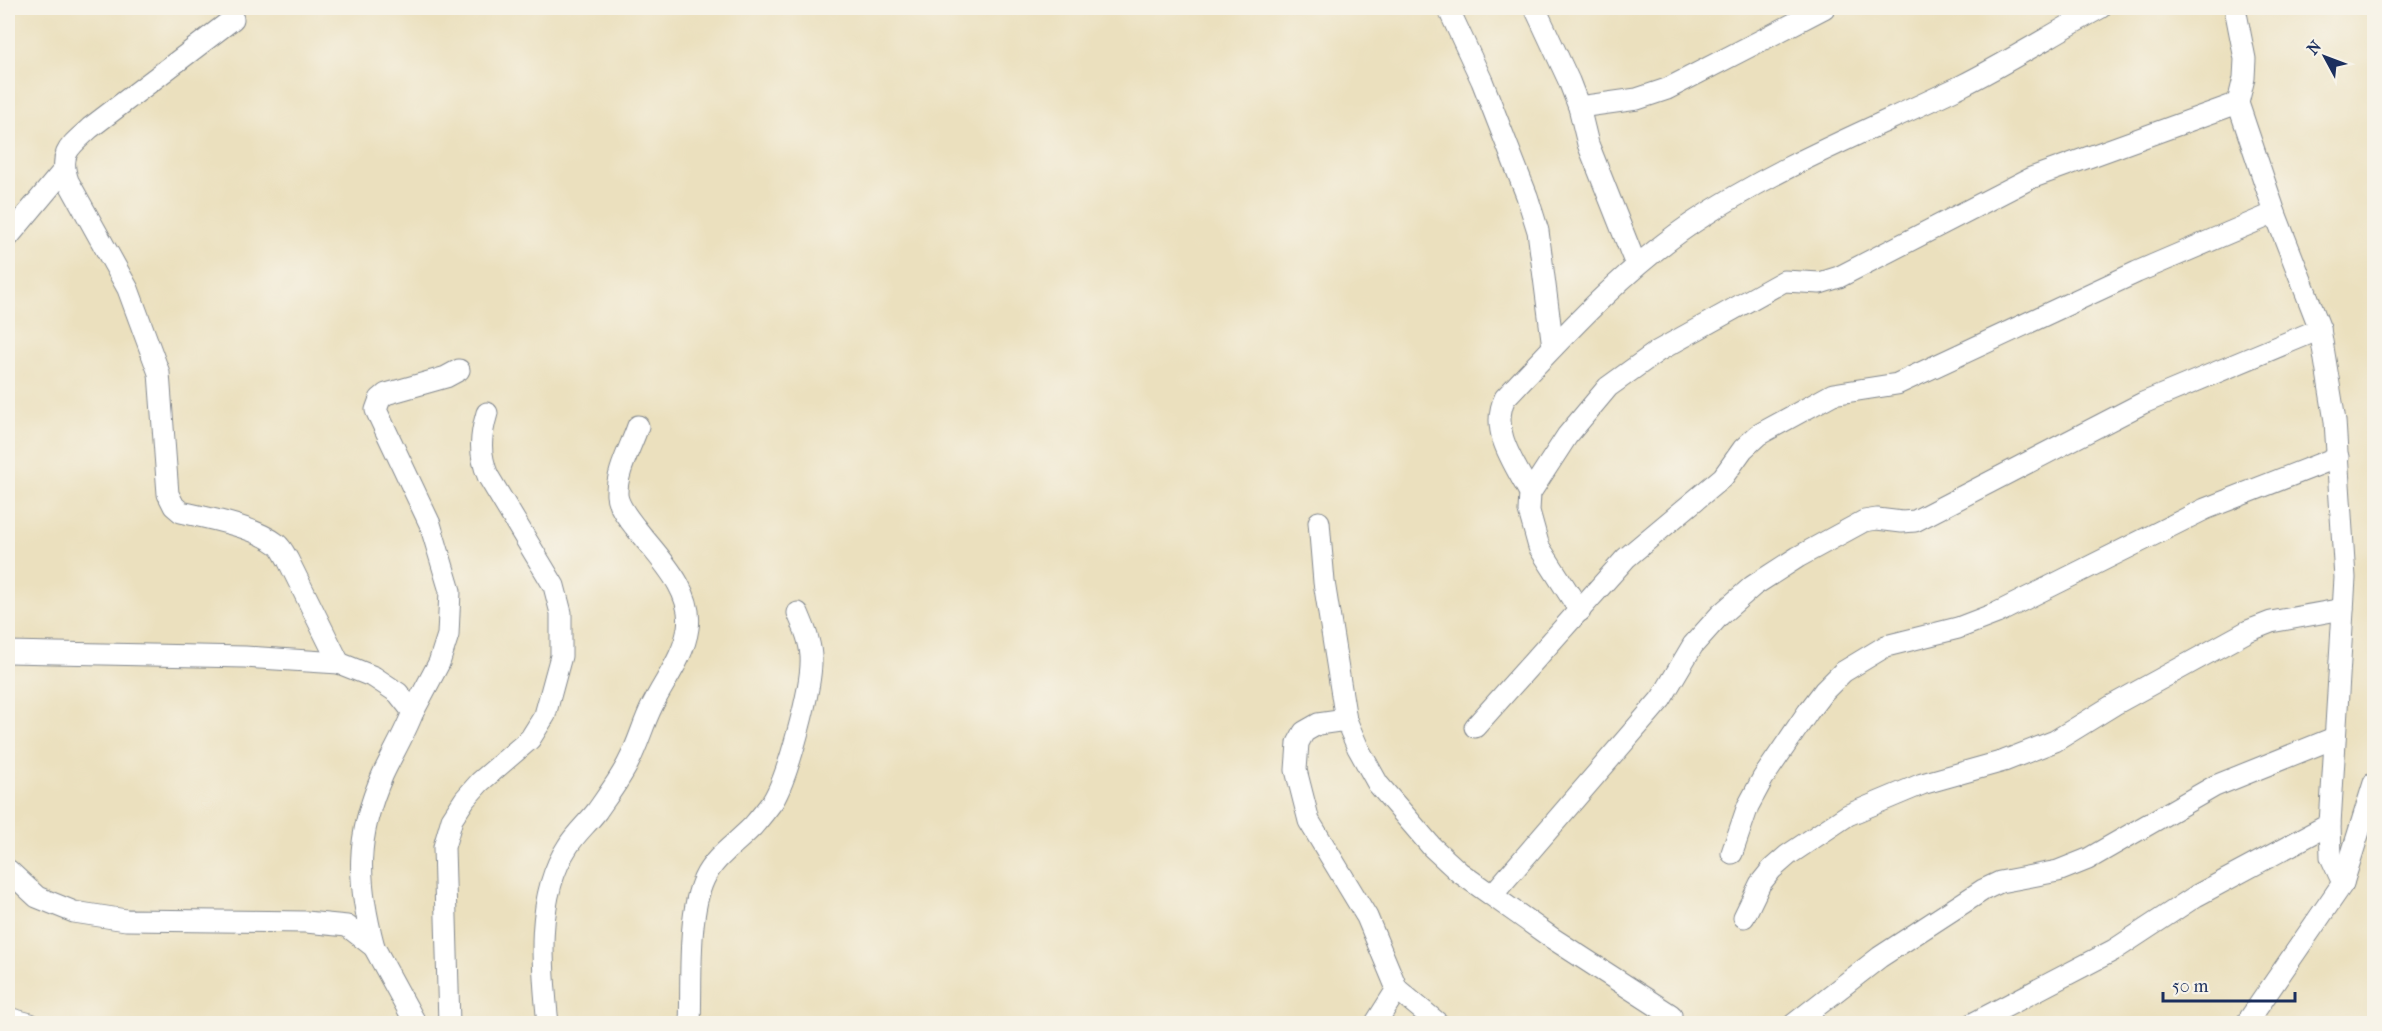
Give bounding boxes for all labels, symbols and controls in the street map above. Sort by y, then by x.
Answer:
north arrow [2295,27,2355,87]
text: N [2303,36,2326,58]
scale bar [2163,965,2295,1003]
text: 50 m [2172,976,2209,997]

